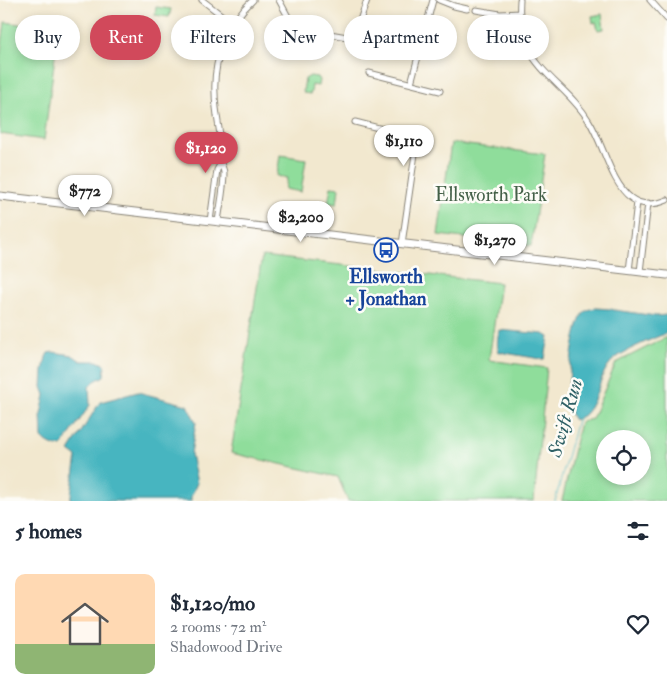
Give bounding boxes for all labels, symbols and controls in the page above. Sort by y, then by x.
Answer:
chip: Buy [15,15,80,60]
chip: Rent [90,15,161,60]
chip: Filters [171,15,254,60]
chip: New [264,15,334,60]
chip: Apartment [344,15,457,60]
chip: House [467,15,549,60]
pin: $1,110 [363,124,445,167]
text: $1,110 [385,131,423,151]
pin: $1,120 [165,132,247,174]
text: $1,120 [186,138,226,158]
pin: $772 [55,174,115,217]
text: $772 [69,181,101,201]
park label: Ellsworth Park [435,183,547,207]
pin: $2,200 [260,200,342,243]
text: $2,200 [278,207,324,227]
pin: $1,270 [454,224,536,266]
text: $1,270 [474,230,516,250]
bus stop icon: Ellsworth + Jonathan [373,237,399,263]
place label: Ellsworth + Jonathan [345,265,427,311]
water label: Swift Run [542,376,588,461]
map controls [596,430,651,485]
button: locate [596,430,651,485]
icon: filters [624,517,652,545]
text: 5 homes [15,518,82,545]
text: $1,120/mo [170,590,255,617]
icon: home [55,594,115,654]
icon: heart [624,610,652,638]
text: 2 rooms · 72 m² [170,617,266,637]
text: Shadowood Drive [170,637,282,657]

